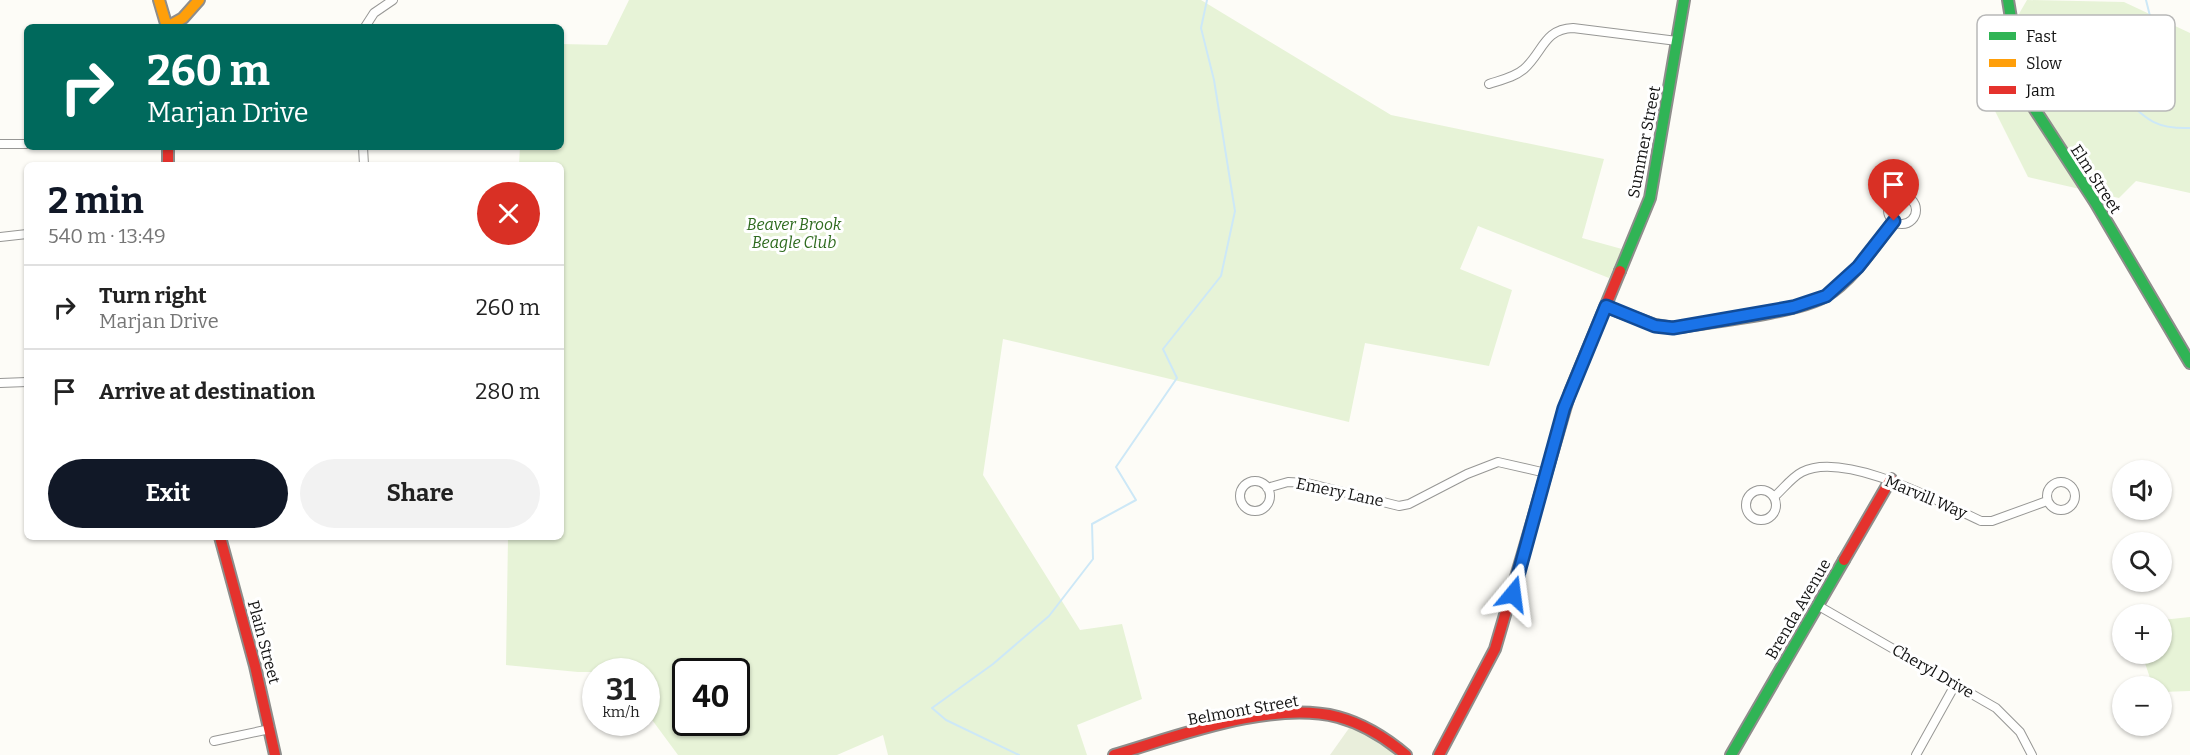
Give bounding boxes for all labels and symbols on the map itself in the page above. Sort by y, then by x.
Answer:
legend [1977,15,2175,111]
text: Fast [2026,27,2057,46]
text: Slow [2026,54,2062,73]
text: Jam [2025,81,2055,100]
street label: Summer Street [1624,84,1664,200]
street label: Elm Street [2067,141,2125,217]
pin [1868,159,1919,221]
park label: Beaver Brook Beagle Club [746,215,842,252]
street label: Marvill Way [1882,471,1970,523]
street label: Emery Lane [1294,473,1386,511]
street label: Brenda Avenue [1762,555,1834,663]
position arrow [1481,562,1545,626]
street label: Plain Street [244,598,284,686]
street label: Cheryl Drive [1889,640,1977,702]
speed limit sign: 40 [672,658,750,736]
street label: Belmont Street [1186,691,1300,729]

